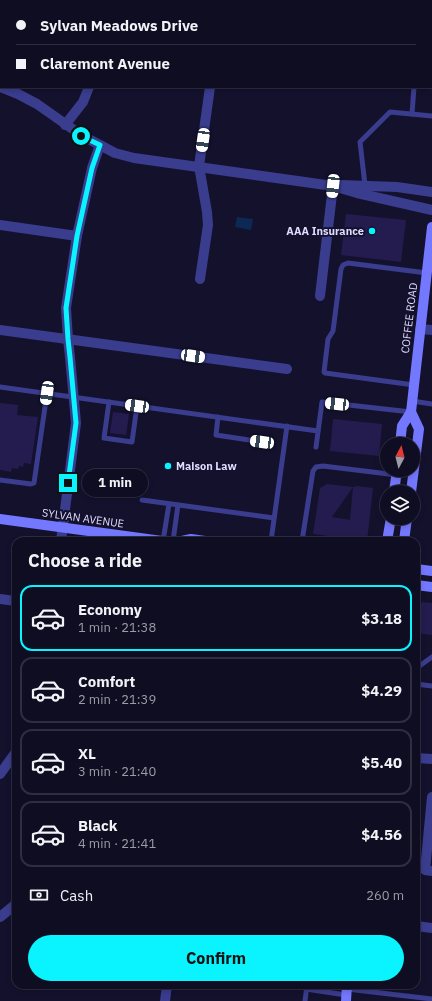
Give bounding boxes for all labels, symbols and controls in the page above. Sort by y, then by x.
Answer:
text: Sylvan Meadows Drive [40,16,198,35]
text: Claremont Avenue [40,54,170,73]
route start [72,127,90,145]
car [195,127,211,153]
car [326,173,340,199]
place label: AAA Insurance [286,224,364,238]
marker: AAA Insurance [367,226,377,236]
street label: COFFEE ROAD [398,282,420,354]
car [180,348,206,364]
car [39,380,55,406]
car [324,397,350,411]
car [124,398,150,414]
car [249,434,275,450]
north arrow [380,437,420,477]
map controls [380,437,420,525]
place label: Maison Law [176,459,237,473]
marker: Maison Law [163,461,173,471]
callout: 1 min [82,469,148,497]
route end [59,474,77,492]
text: 1 min [98,474,132,491]
button: layers [380,485,420,525]
street label: SYLVAN AVENUE [41,505,125,531]
text: Choose a ride [28,549,142,572]
icon: car [30,600,66,636]
text: Economy [78,600,142,619]
text: $3.18 [361,609,402,628]
text: 1 min · 21:38 [78,619,156,636]
icon: car [30,672,66,708]
text: Comfort [78,672,135,691]
text: $4.29 [361,681,402,700]
text: 2 min · 21:39 [78,691,156,708]
icon: car [30,744,66,780]
text: XL [78,744,96,763]
text: $5.40 [361,753,402,772]
text: 3 min · 21:40 [78,763,156,780]
icon: car [30,816,66,852]
text: Black [78,816,118,835]
text: $4.56 [361,825,402,844]
text: 4 min · 21:41 [78,835,156,852]
icon: cash [28,884,50,906]
text: Cash [60,886,93,905]
text: 260 m [366,887,404,904]
button: Confirm [28,935,404,981]

